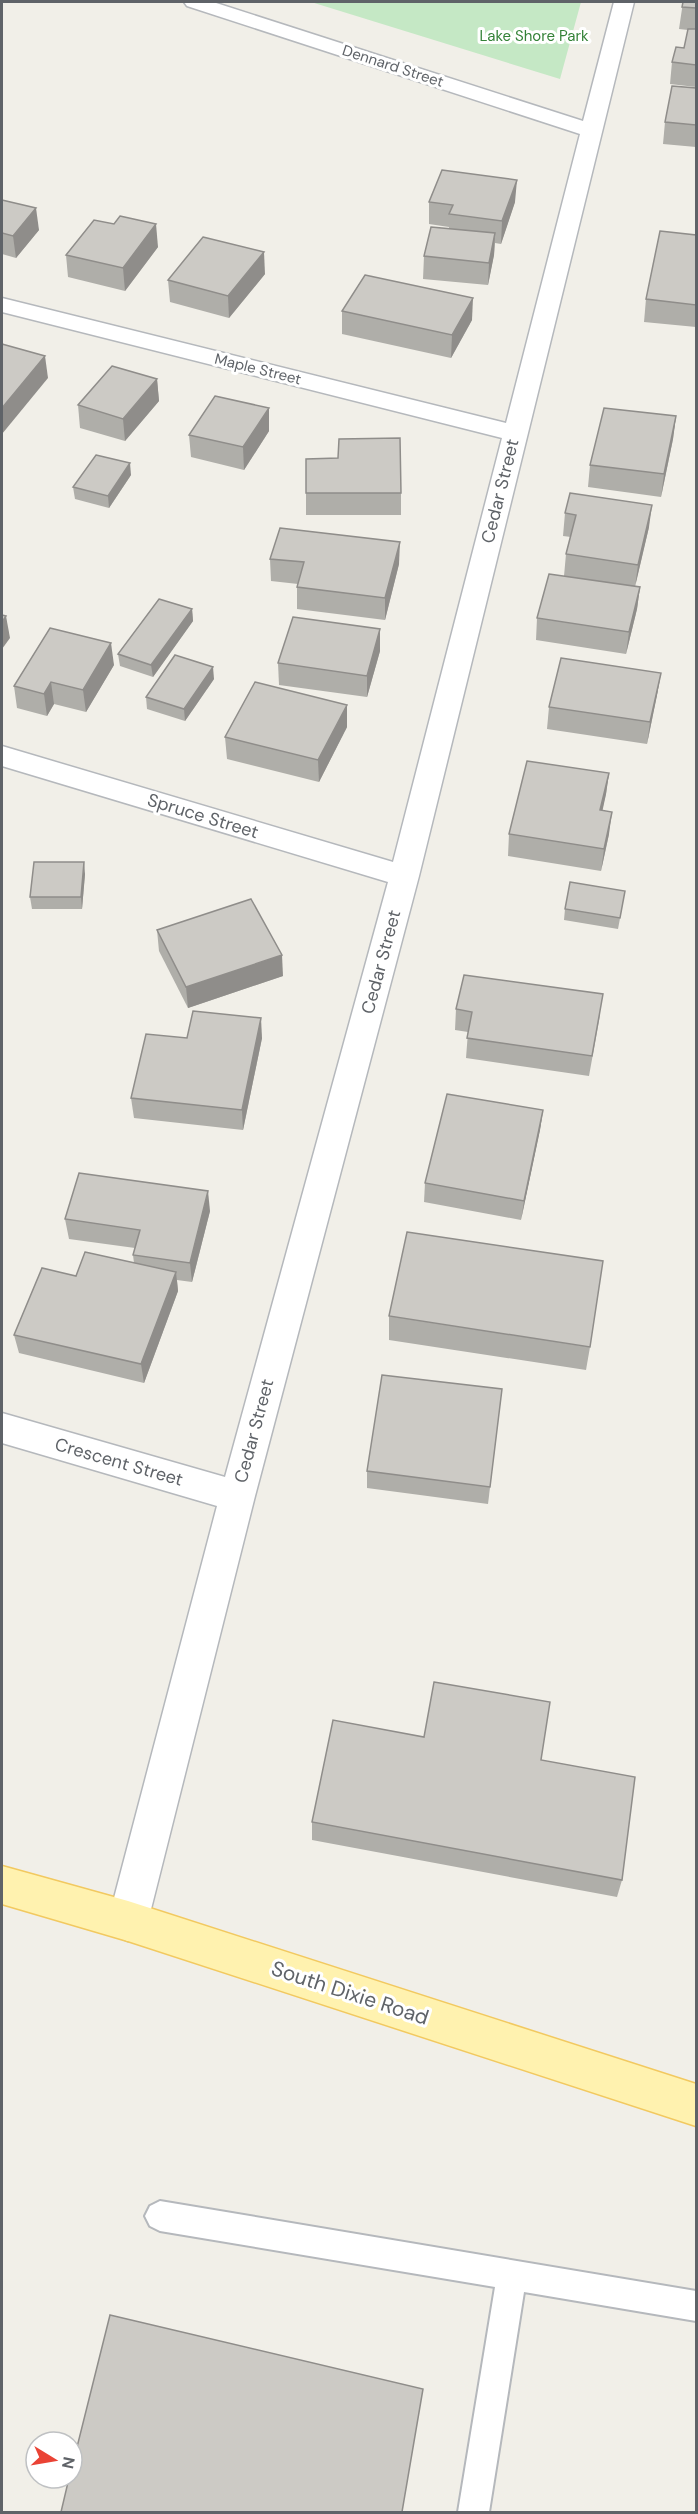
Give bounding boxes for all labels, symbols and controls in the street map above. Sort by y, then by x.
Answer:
park label: Lake Shore Park [479,26,589,46]
street label: Dennard Street [340,40,446,92]
street label: Maple Street [213,349,303,389]
street label: Cedar Street [475,436,525,546]
street label: Spruce Street [144,788,262,844]
street label: Cedar Street [356,907,406,1017]
street label: Cedar Street [229,1376,279,1486]
street label: Crescent Street [52,1432,186,1492]
street label: South Dixie Road [268,1954,432,2032]
north arrow [24,2430,84,2490]
text: N [57,2455,80,2470]

